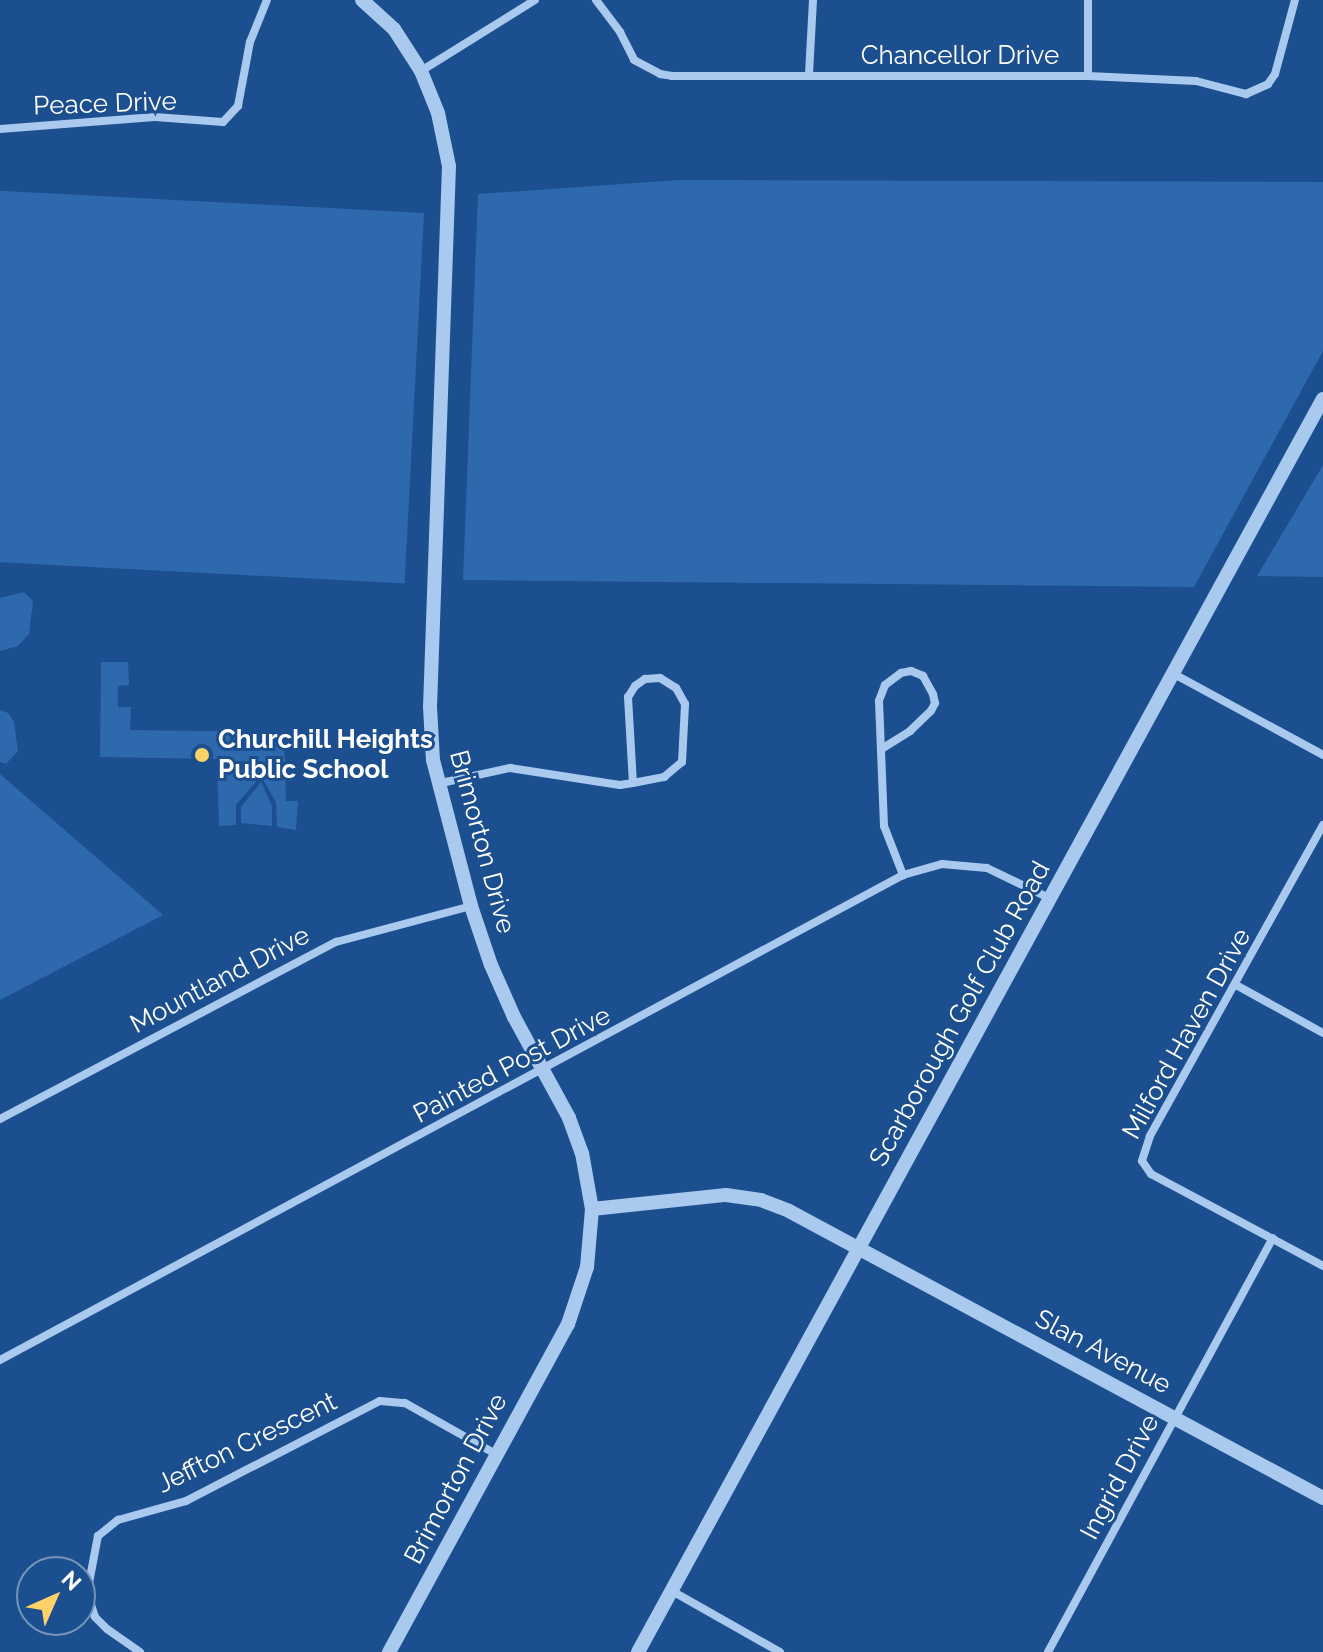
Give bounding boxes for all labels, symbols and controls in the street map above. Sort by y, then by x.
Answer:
street label: Chancellor Drive [860,40,1060,72]
street label: Peace Drive [33,86,177,122]
place label: Churchill Heights Public School [218,724,434,786]
marker: Churchill Heights Public School [193,746,211,764]
street label: Brimorton Drive [443,747,521,937]
street label: Scarborough Golf Club Road [863,856,1057,1172]
street label: Mountland Drive [125,920,315,1040]
street label: Milford Haven Drive [1116,923,1258,1145]
street label: Painted Post Drive [408,1000,616,1130]
street label: Slan Avenue [1029,1303,1177,1401]
street label: Jeffton Crescent [152,1386,342,1500]
street label: Brimorton Drive [398,1389,514,1569]
street label: Ingrid Drive [1074,1409,1166,1545]
north arrow [16,1556,96,1636]
text: N [56,1565,87,1596]

